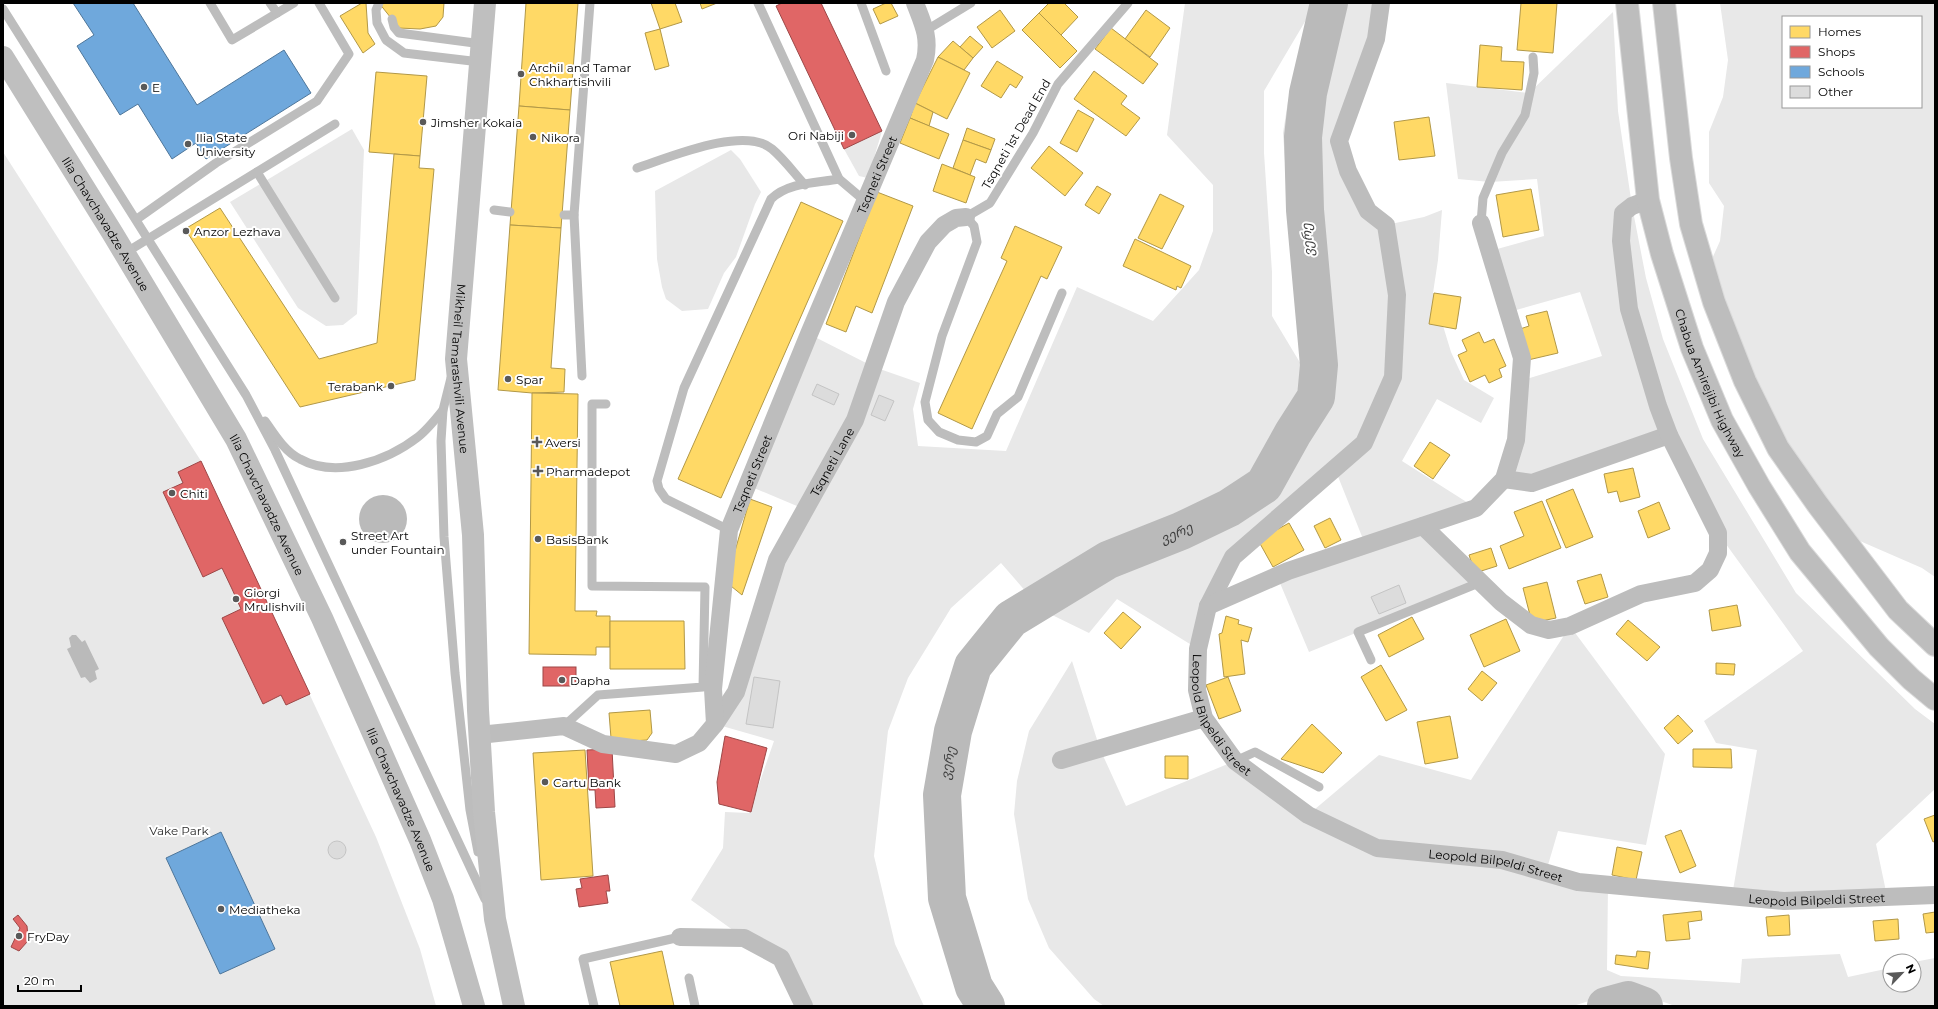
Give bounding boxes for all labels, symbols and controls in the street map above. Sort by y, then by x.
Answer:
legend [1782,16,1922,108]
text: Homes [1818,24,1861,39]
text: Shops [1818,44,1855,59]
place label: Archil and Tamar Chkhartishvili [529,60,632,89]
text: Schools [1818,64,1864,79]
marker: Archil and Tamar Chkhartishvili [516,69,526,79]
street label: Tsqneti 1st Dead End [978,76,1054,192]
place label: E [152,80,160,95]
marker: E [139,82,149,92]
text: Other [1818,84,1853,99]
place label: Jimsher Kokaia [430,115,522,130]
marker: Jimsher Kokaia [418,117,428,127]
place label: Ori Nabiji [788,128,844,143]
place label: Ilia State University [196,130,256,159]
place label: Nikora [541,130,580,145]
marker: Ori Nabiji [847,130,857,140]
marker: Nikora [528,132,538,142]
street label: Tsqneti Street [853,133,900,216]
marker: Ilia State University [183,139,193,149]
street label: Ilia Chavchavadze Avenue [59,154,153,294]
water label: ვერე [1298,222,1317,257]
place label: Anzor Lezhava [194,224,281,239]
marker: Anzor Lezhava [181,226,191,236]
street label: Mikheil Tamarashvili Avenue [448,283,473,454]
street label: Chabua Amirejibi Highway [1672,307,1749,460]
place label: Spar [516,372,544,387]
marker: Spar [503,374,513,384]
place label: Terabank [328,379,384,394]
marker: Terabank [386,381,396,391]
street label: Tsqneti Lane [807,425,857,499]
street label: Ilia Chavchavadze Avenue [227,431,308,578]
street label: Tsqneti Street [729,432,775,515]
place label: Aversi [545,435,581,450]
marker: Aversi [532,437,542,447]
place label: Pharmadepot [546,464,630,479]
marker: Pharmadepot [533,466,543,476]
place label: Chiti [180,486,208,501]
marker: Chiti [167,488,177,498]
water label: ვერე [1158,519,1196,547]
place label: Street Art under Fountain [351,528,445,557]
place label: BasisBank [546,532,609,547]
marker: BasisBank [533,534,543,544]
marker: Street Art under Fountain [338,537,348,547]
place label: Giorgi Mrulishvili [244,585,305,614]
marker: Giorgi Mrulishvili [231,594,241,604]
street label: Leopold Bilpeldi Street [1189,654,1255,778]
place label: Dapha [570,673,610,688]
marker: Dapha [557,675,567,685]
street label: Ilia Chavchavadze Avenue [364,725,439,873]
water label: ვერე [937,745,959,781]
place label: Cartu Bank [553,775,622,790]
marker: Cartu Bank [540,777,550,787]
park label: Vake Park [149,823,210,838]
street label: Leopold Bilpeldi Street [1428,845,1565,885]
street label: Leopold Bilpeldi Street [1748,889,1886,909]
place label: Mediatheka [229,902,301,917]
marker: Mediatheka [216,904,226,914]
place label: FryDay [27,929,69,944]
marker: FryDay [14,931,24,941]
north arrow [1882,953,1922,993]
text: N [1903,962,1919,976]
scale bar [18,967,81,993]
text: 20 m [24,973,55,988]

